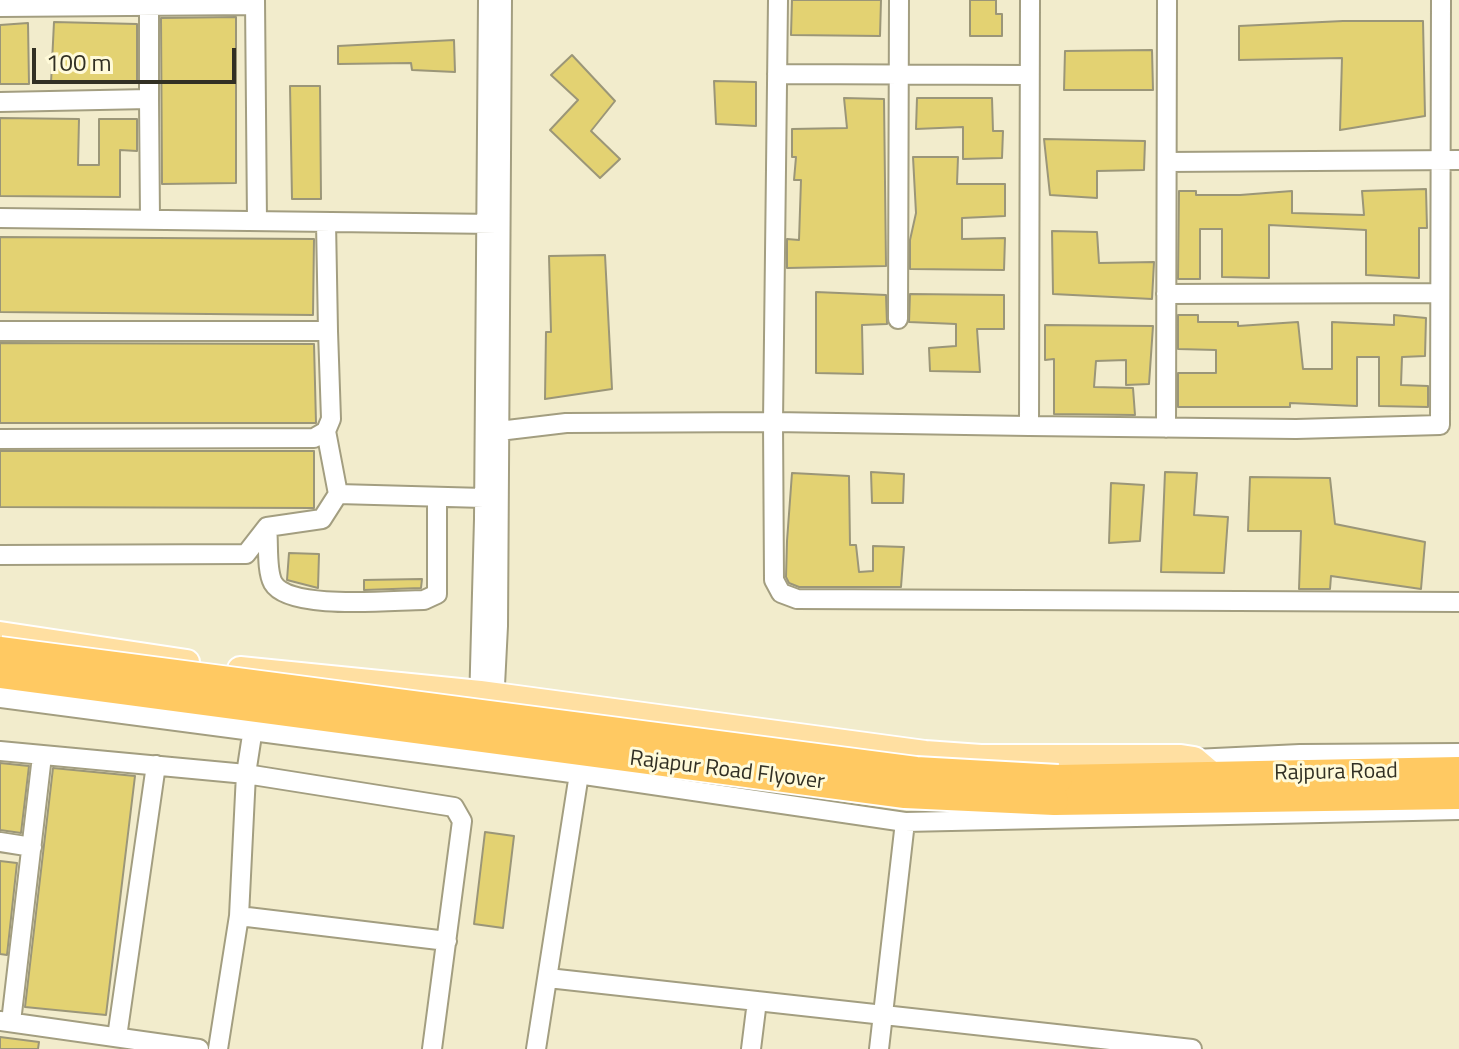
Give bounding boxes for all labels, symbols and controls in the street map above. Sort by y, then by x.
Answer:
scale bar [36,32,240,82]
text: 100 m [46,44,112,80]
street label: Rajapur Road Flyover [628,746,826,796]
street label: Rajpura Road [1274,759,1398,787]

